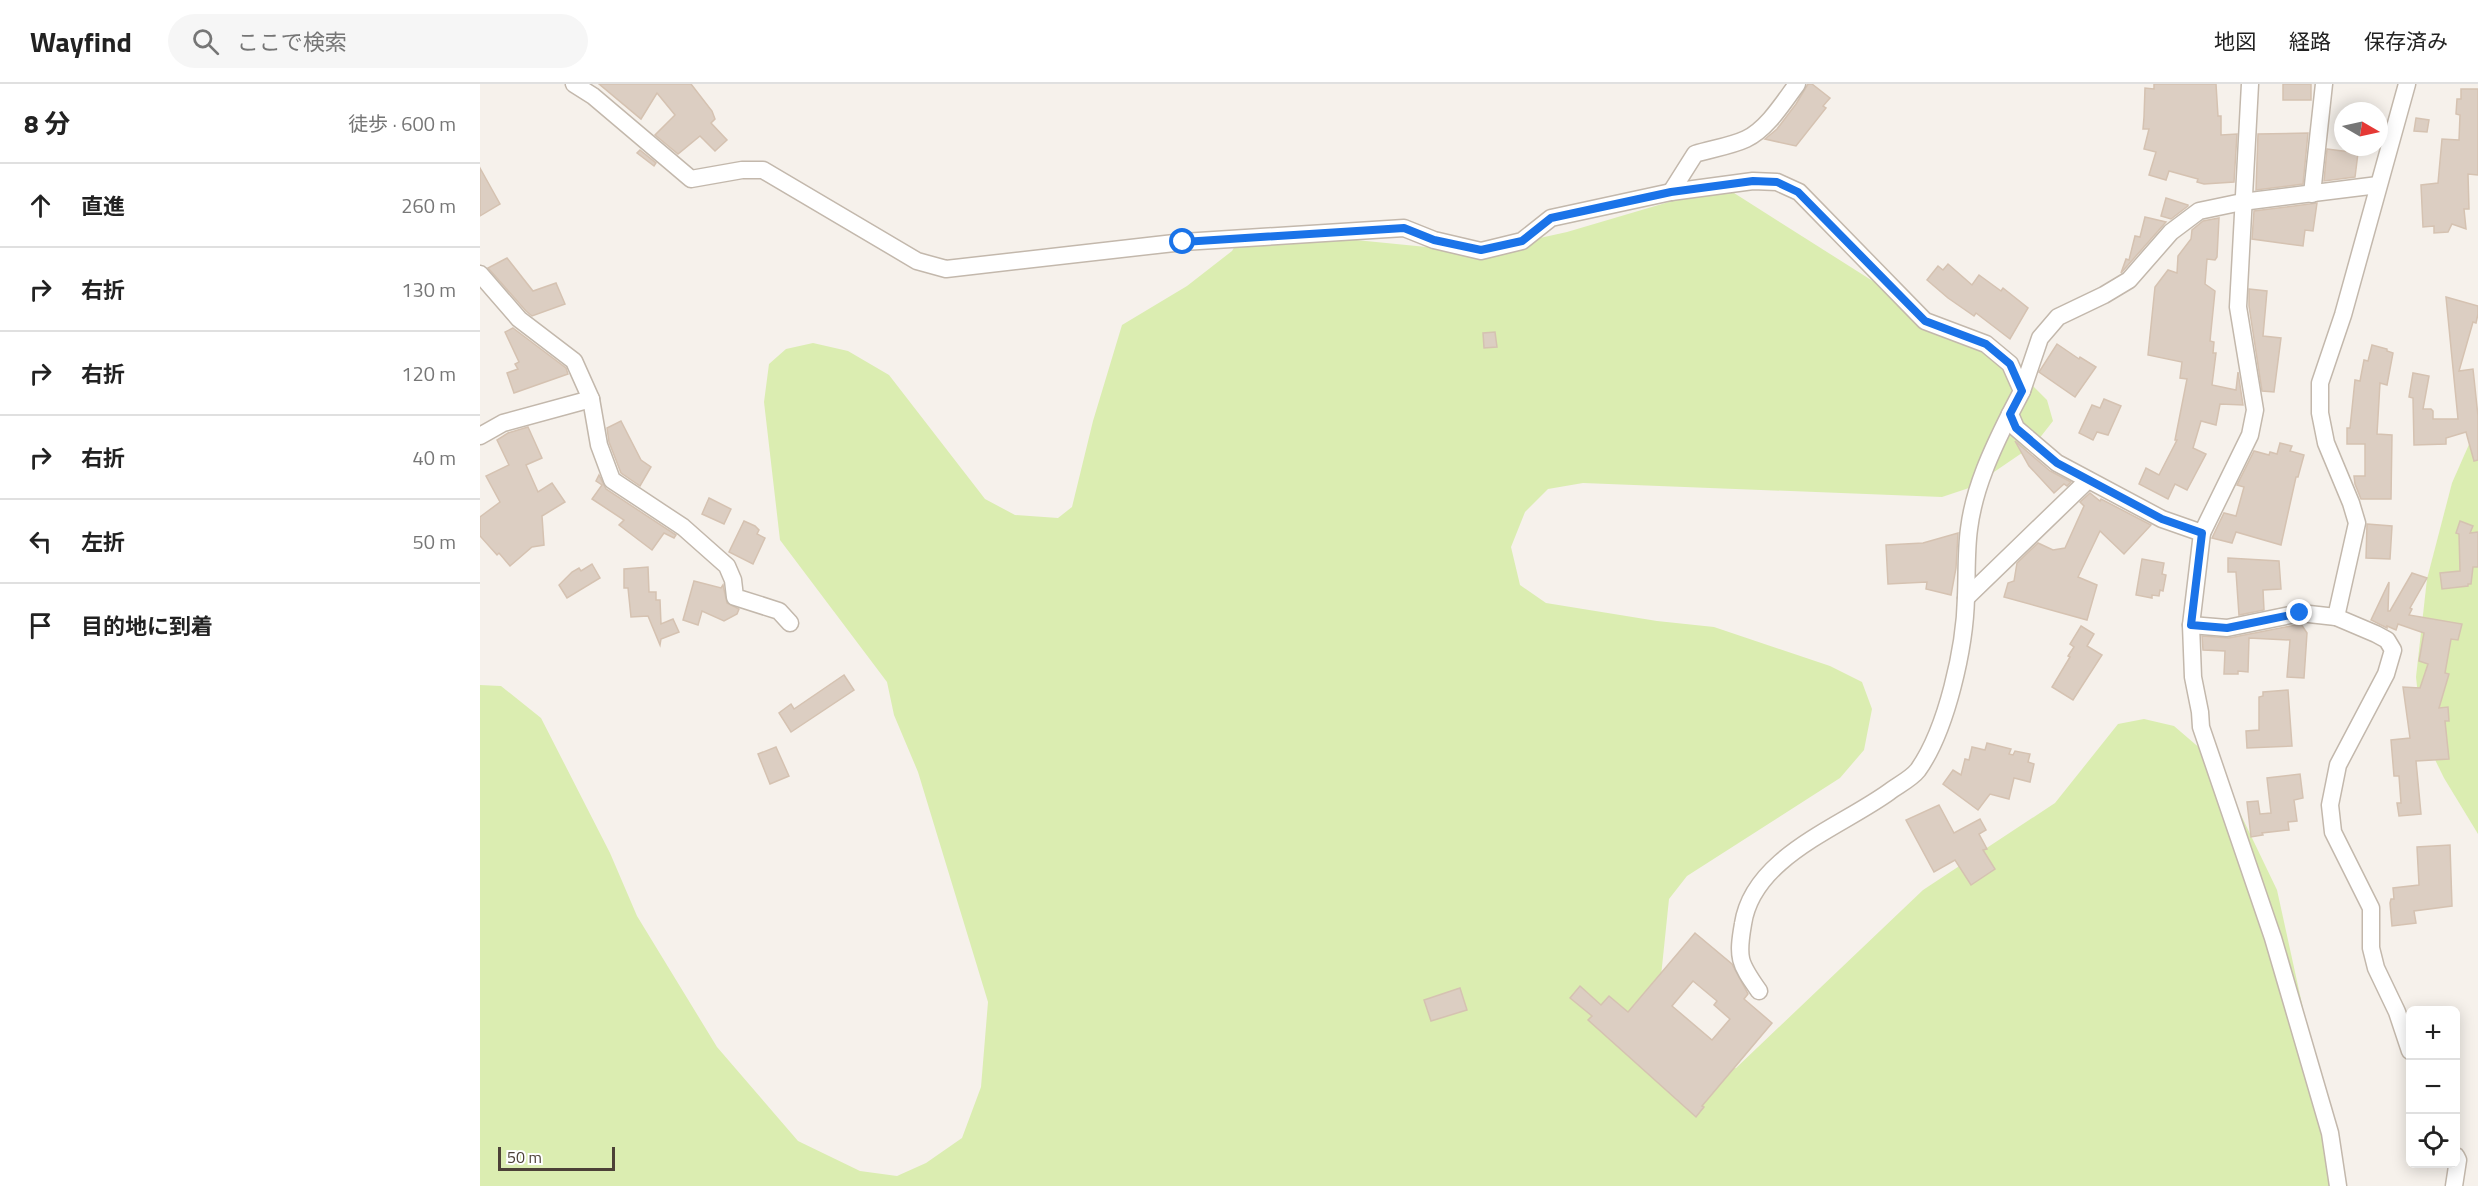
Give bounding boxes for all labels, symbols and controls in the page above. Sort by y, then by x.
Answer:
search box [168,14,588,68]
text: Wayfind [30,20,132,63]
icon: search [189,25,222,58]
text: ここで検索 [237,25,347,59]
text: 地図 [2214,25,2256,57]
text: 経路 [2289,25,2331,57]
text: 保存済み [2364,25,2448,57]
north arrow [2334,102,2388,156]
text: 8 分 [24,104,70,143]
text: 徒歩 · 600 m [348,108,456,139]
icon: ahead [24,189,57,222]
text: 直進 [81,189,125,223]
text: 260 m [401,190,456,221]
route start [1169,228,1195,254]
icon: right [24,273,57,306]
text: 右折 [81,273,125,307]
text: 130 m [401,274,456,305]
icon: right [24,357,57,390]
text: 右折 [81,357,125,391]
text: 120 m [401,358,456,389]
icon: right [24,441,57,474]
text: 右折 [81,441,125,475]
text: 40 m [412,442,456,473]
icon: left [24,525,57,558]
text: 左折 [81,525,125,559]
text: 50 m [412,526,456,557]
route end [2286,599,2312,625]
icon: arrive [24,609,57,642]
text: 目的地に到着 [81,609,213,643]
map controls [2406,1006,2460,1168]
button: + [2406,1006,2460,1060]
button: − [2406,1060,2460,1114]
button: locate [2406,1114,2460,1168]
scale bar [498,1144,615,1172]
text: 50 m [507,1145,542,1169]

